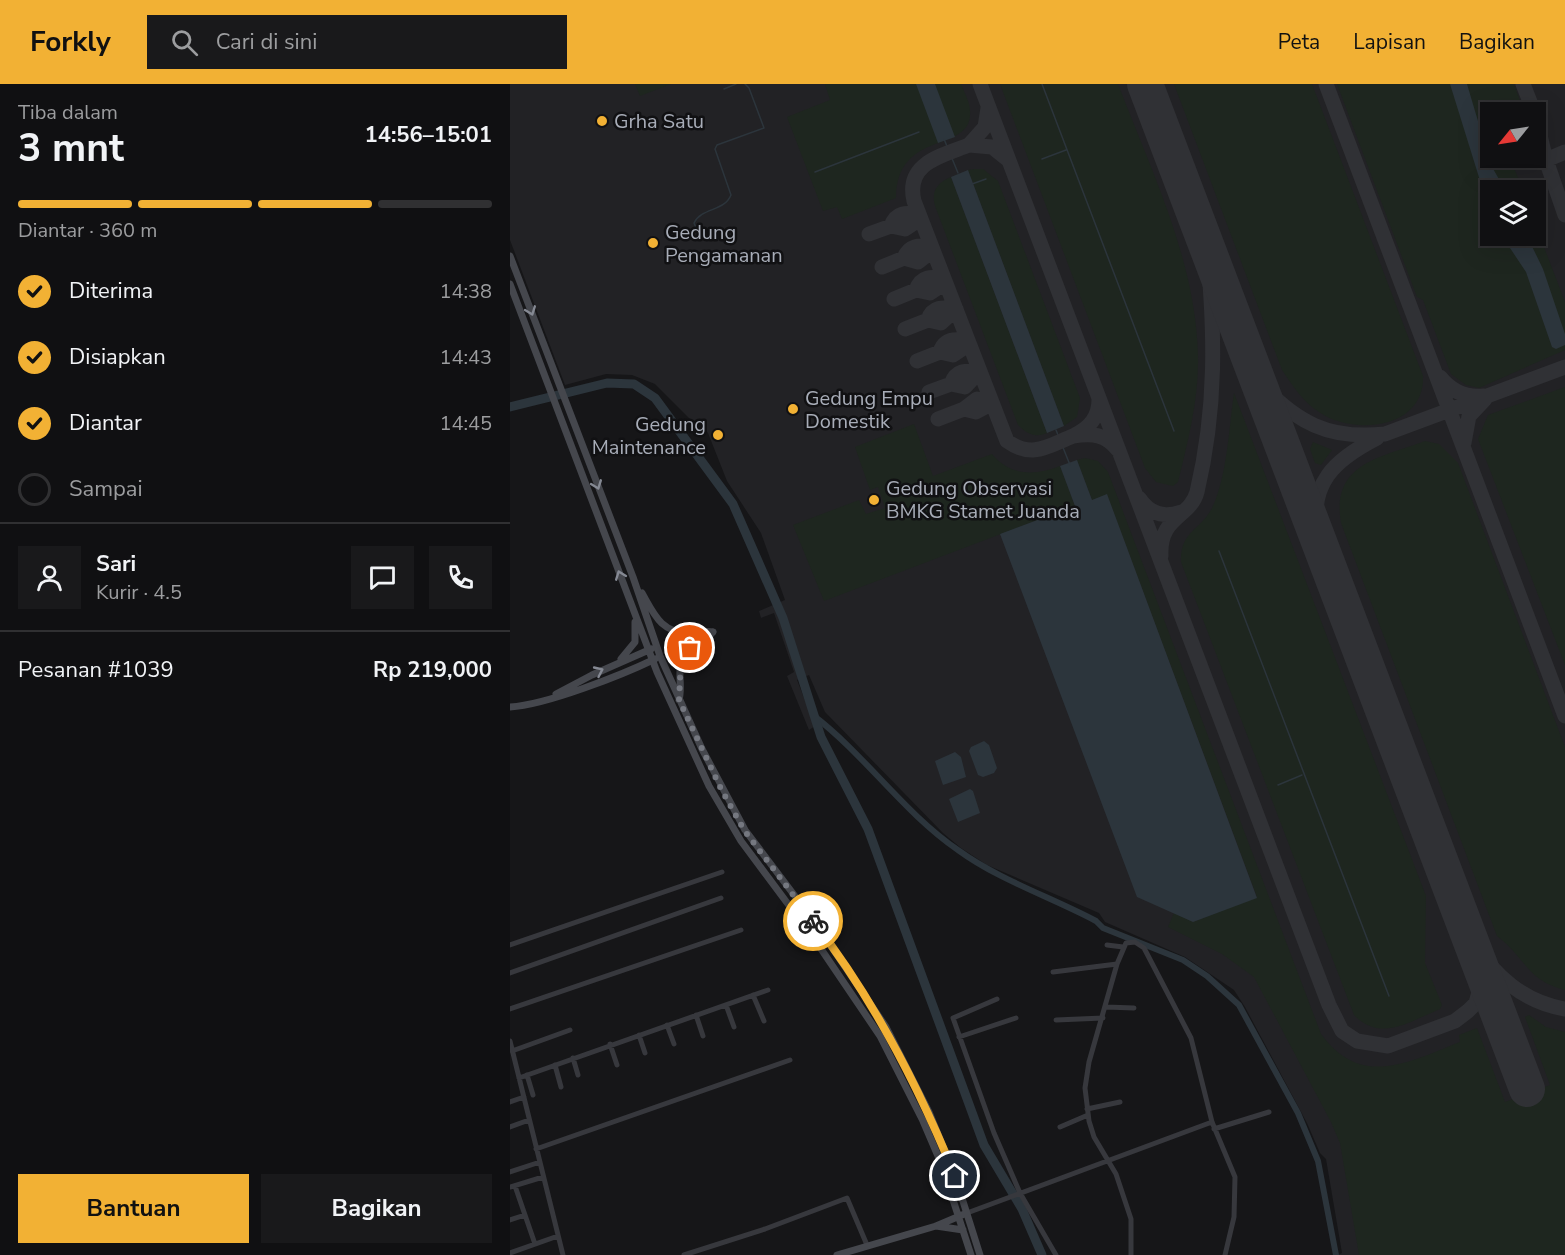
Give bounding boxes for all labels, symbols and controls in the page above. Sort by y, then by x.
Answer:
search box [147,15,567,69]
text: Forkly [30,23,111,61]
icon: search [168,26,201,59]
text: Cari di sini [216,27,317,57]
text: Peta [1278,28,1320,56]
text: Lapisan [1353,28,1426,56]
text: Bagikan [1459,28,1535,56]
text: Tiba dalam [18,99,118,126]
north arrow [1480,102,1546,168]
map controls [1480,102,1546,246]
place label: Grha Satu [614,108,704,135]
marker: Grha Satu [595,114,609,128]
text: 14:56–15:01 [364,120,492,150]
text: 3 mnt [18,122,124,175]
button: layers [1480,180,1546,246]
text: Diantar · 360 m [18,217,157,244]
place label: Gedung Pengamanan [665,219,783,269]
marker: Gedung Pengamanan [646,236,660,250]
icon: check [18,275,51,308]
text: Diterima [69,276,153,306]
text: 14:38 [439,278,492,305]
one-way arrow [523,305,536,316]
icon: check [18,341,51,374]
text: Disiapkan [69,342,166,372]
text: 14:43 [439,344,492,371]
place label: Gedung Empu Domestik [805,385,933,435]
marker: Gedung Empu Domestik [786,402,800,416]
icon: check [18,407,51,440]
text: Diantar [69,408,142,438]
text: 14:45 [439,410,492,437]
place label: Gedung Maintenance [592,411,706,461]
marker: Gedung Maintenance [711,428,725,442]
text: Sampai [69,474,143,504]
place label: Gedung Observasi BMKG Stamet Juanda [886,475,1080,525]
one-way arrow [590,479,602,490]
marker: Gedung Observasi BMKG Stamet Juanda [867,493,881,507]
button: person [18,546,81,609]
button: chat [351,546,414,609]
button: phone [429,546,492,609]
text: Sari [96,549,136,579]
one-way arrow [614,570,627,581]
text: Kurir · 4.5 [96,579,182,606]
pin [664,622,715,673]
icon: bag [673,631,706,664]
text: Pesanan #1039 [18,655,174,685]
text: Rp 219,000 [373,655,492,685]
one-way arrow [592,667,603,679]
courier [783,891,843,951]
icon: bike [797,905,830,938]
pin [929,1150,980,1201]
icon: home [938,1159,971,1192]
button: Bantuan [18,1174,249,1243]
button: Bagikan [261,1174,492,1243]

